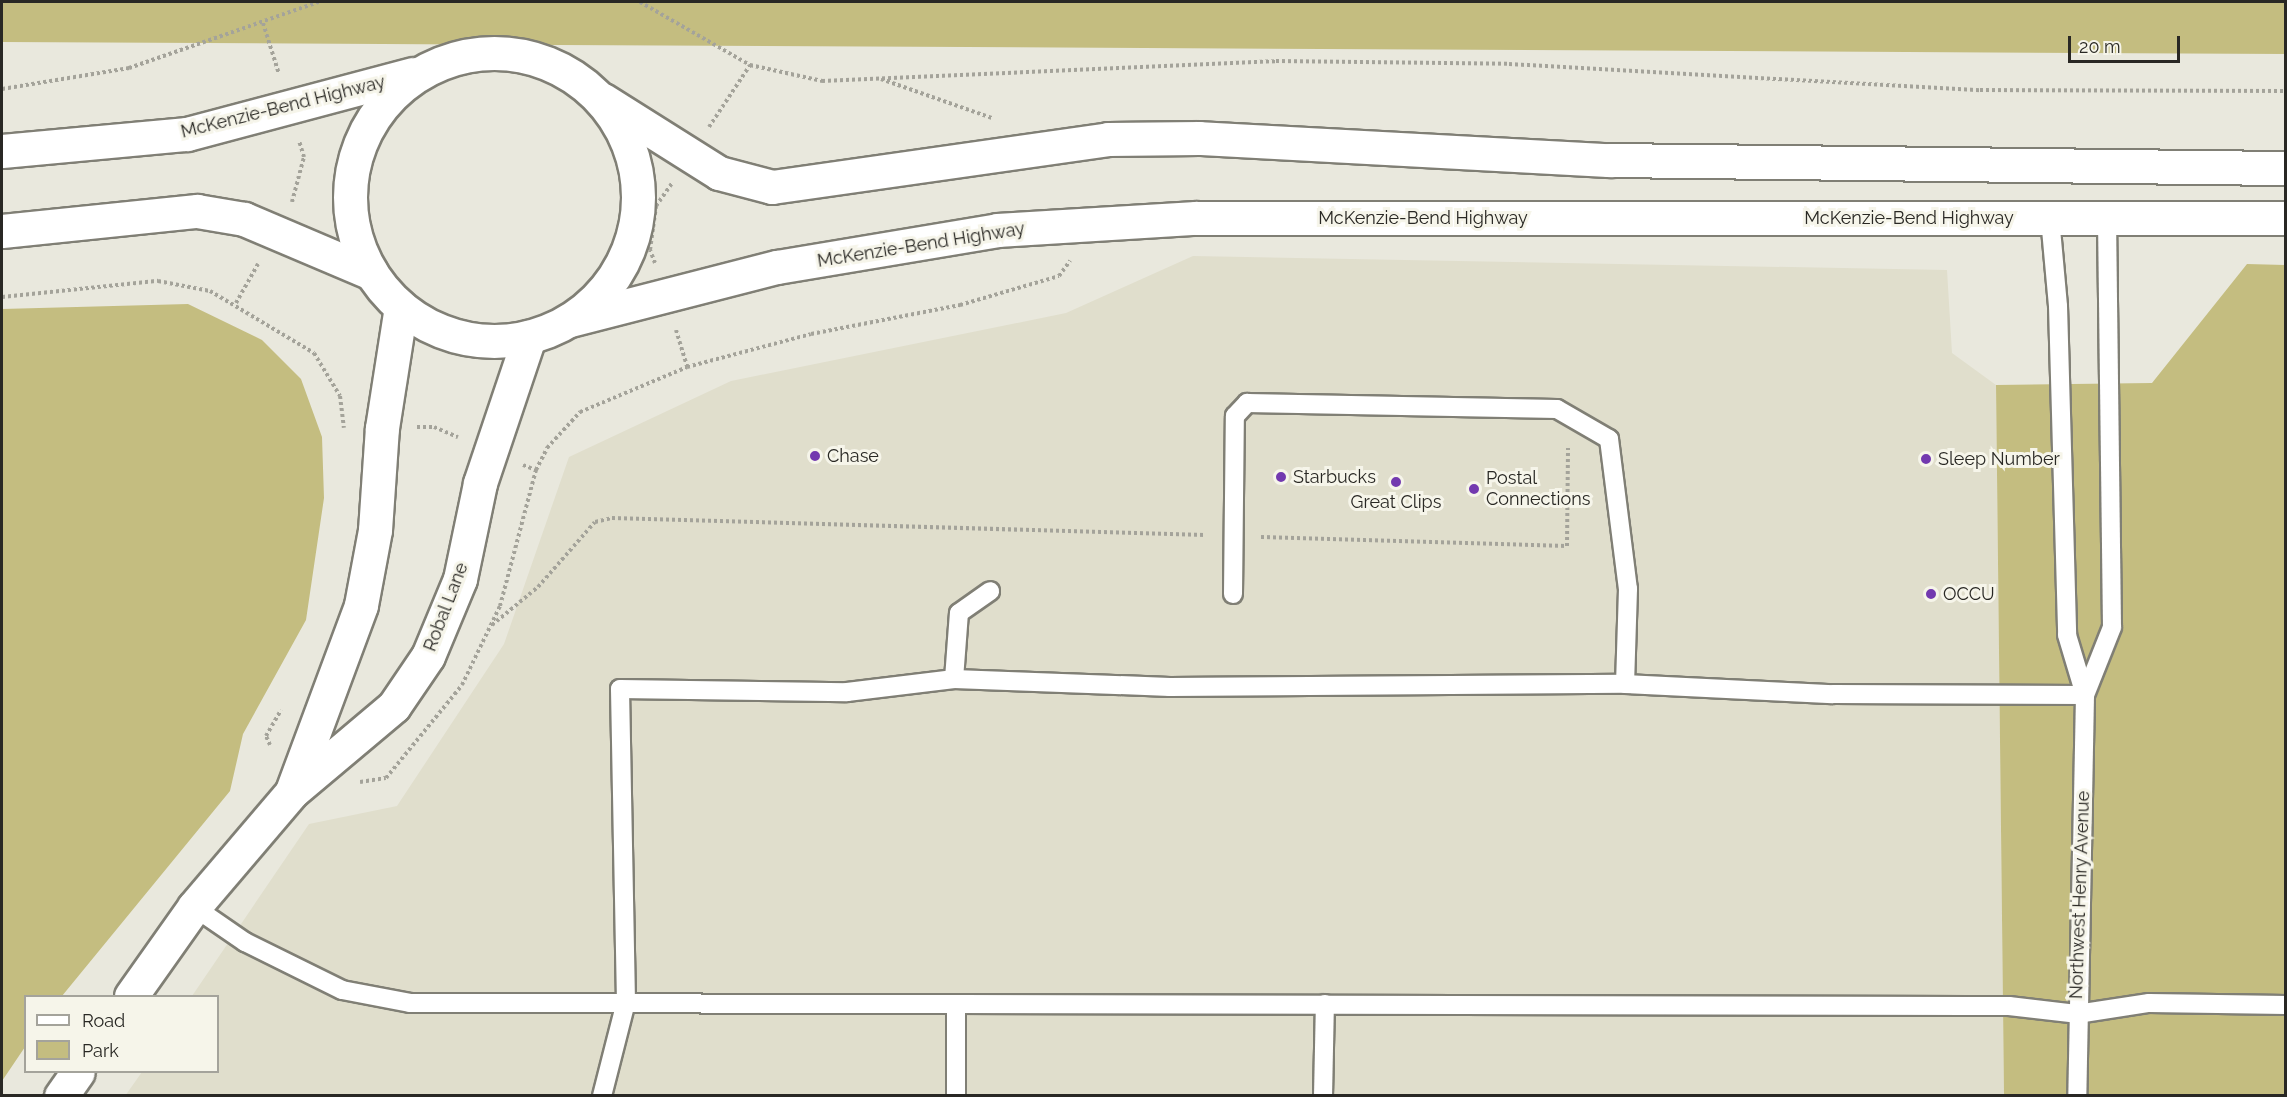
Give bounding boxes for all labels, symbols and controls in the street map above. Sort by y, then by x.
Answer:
scale bar [2071,24,2184,62]
text: 20 m [2079,36,2121,57]
street label: McKenzie-Bend Highway [179,71,387,143]
street label: McKenzie-Bend Highway [1318,207,1528,229]
street label: McKenzie-Bend Highway [1804,207,2014,229]
street label: McKenzie-Bend Highway [816,218,1026,272]
place label: Chase [827,445,879,467]
place label: Sleep Number [1938,448,2060,470]
marker: Chase [808,449,822,463]
marker: Sleep Number [1919,452,1933,466]
place label: Starbucks [1293,466,1376,488]
place label: Postal Connections [1486,468,1590,510]
marker: Starbucks [1274,470,1288,484]
marker: Great Clips [1389,475,1403,489]
marker: Postal Connections [1467,482,1481,496]
place label: Great Clips [1351,491,1441,513]
street label: Robal Lane [419,559,473,655]
place label: OCCU [1943,583,1995,605]
marker: OCCU [1924,587,1938,601]
street label: Northwest Henry Avenue [2066,790,2094,1000]
legend [24,995,219,1073]
text: Road [82,1010,125,1031]
text: Park [82,1040,119,1061]

